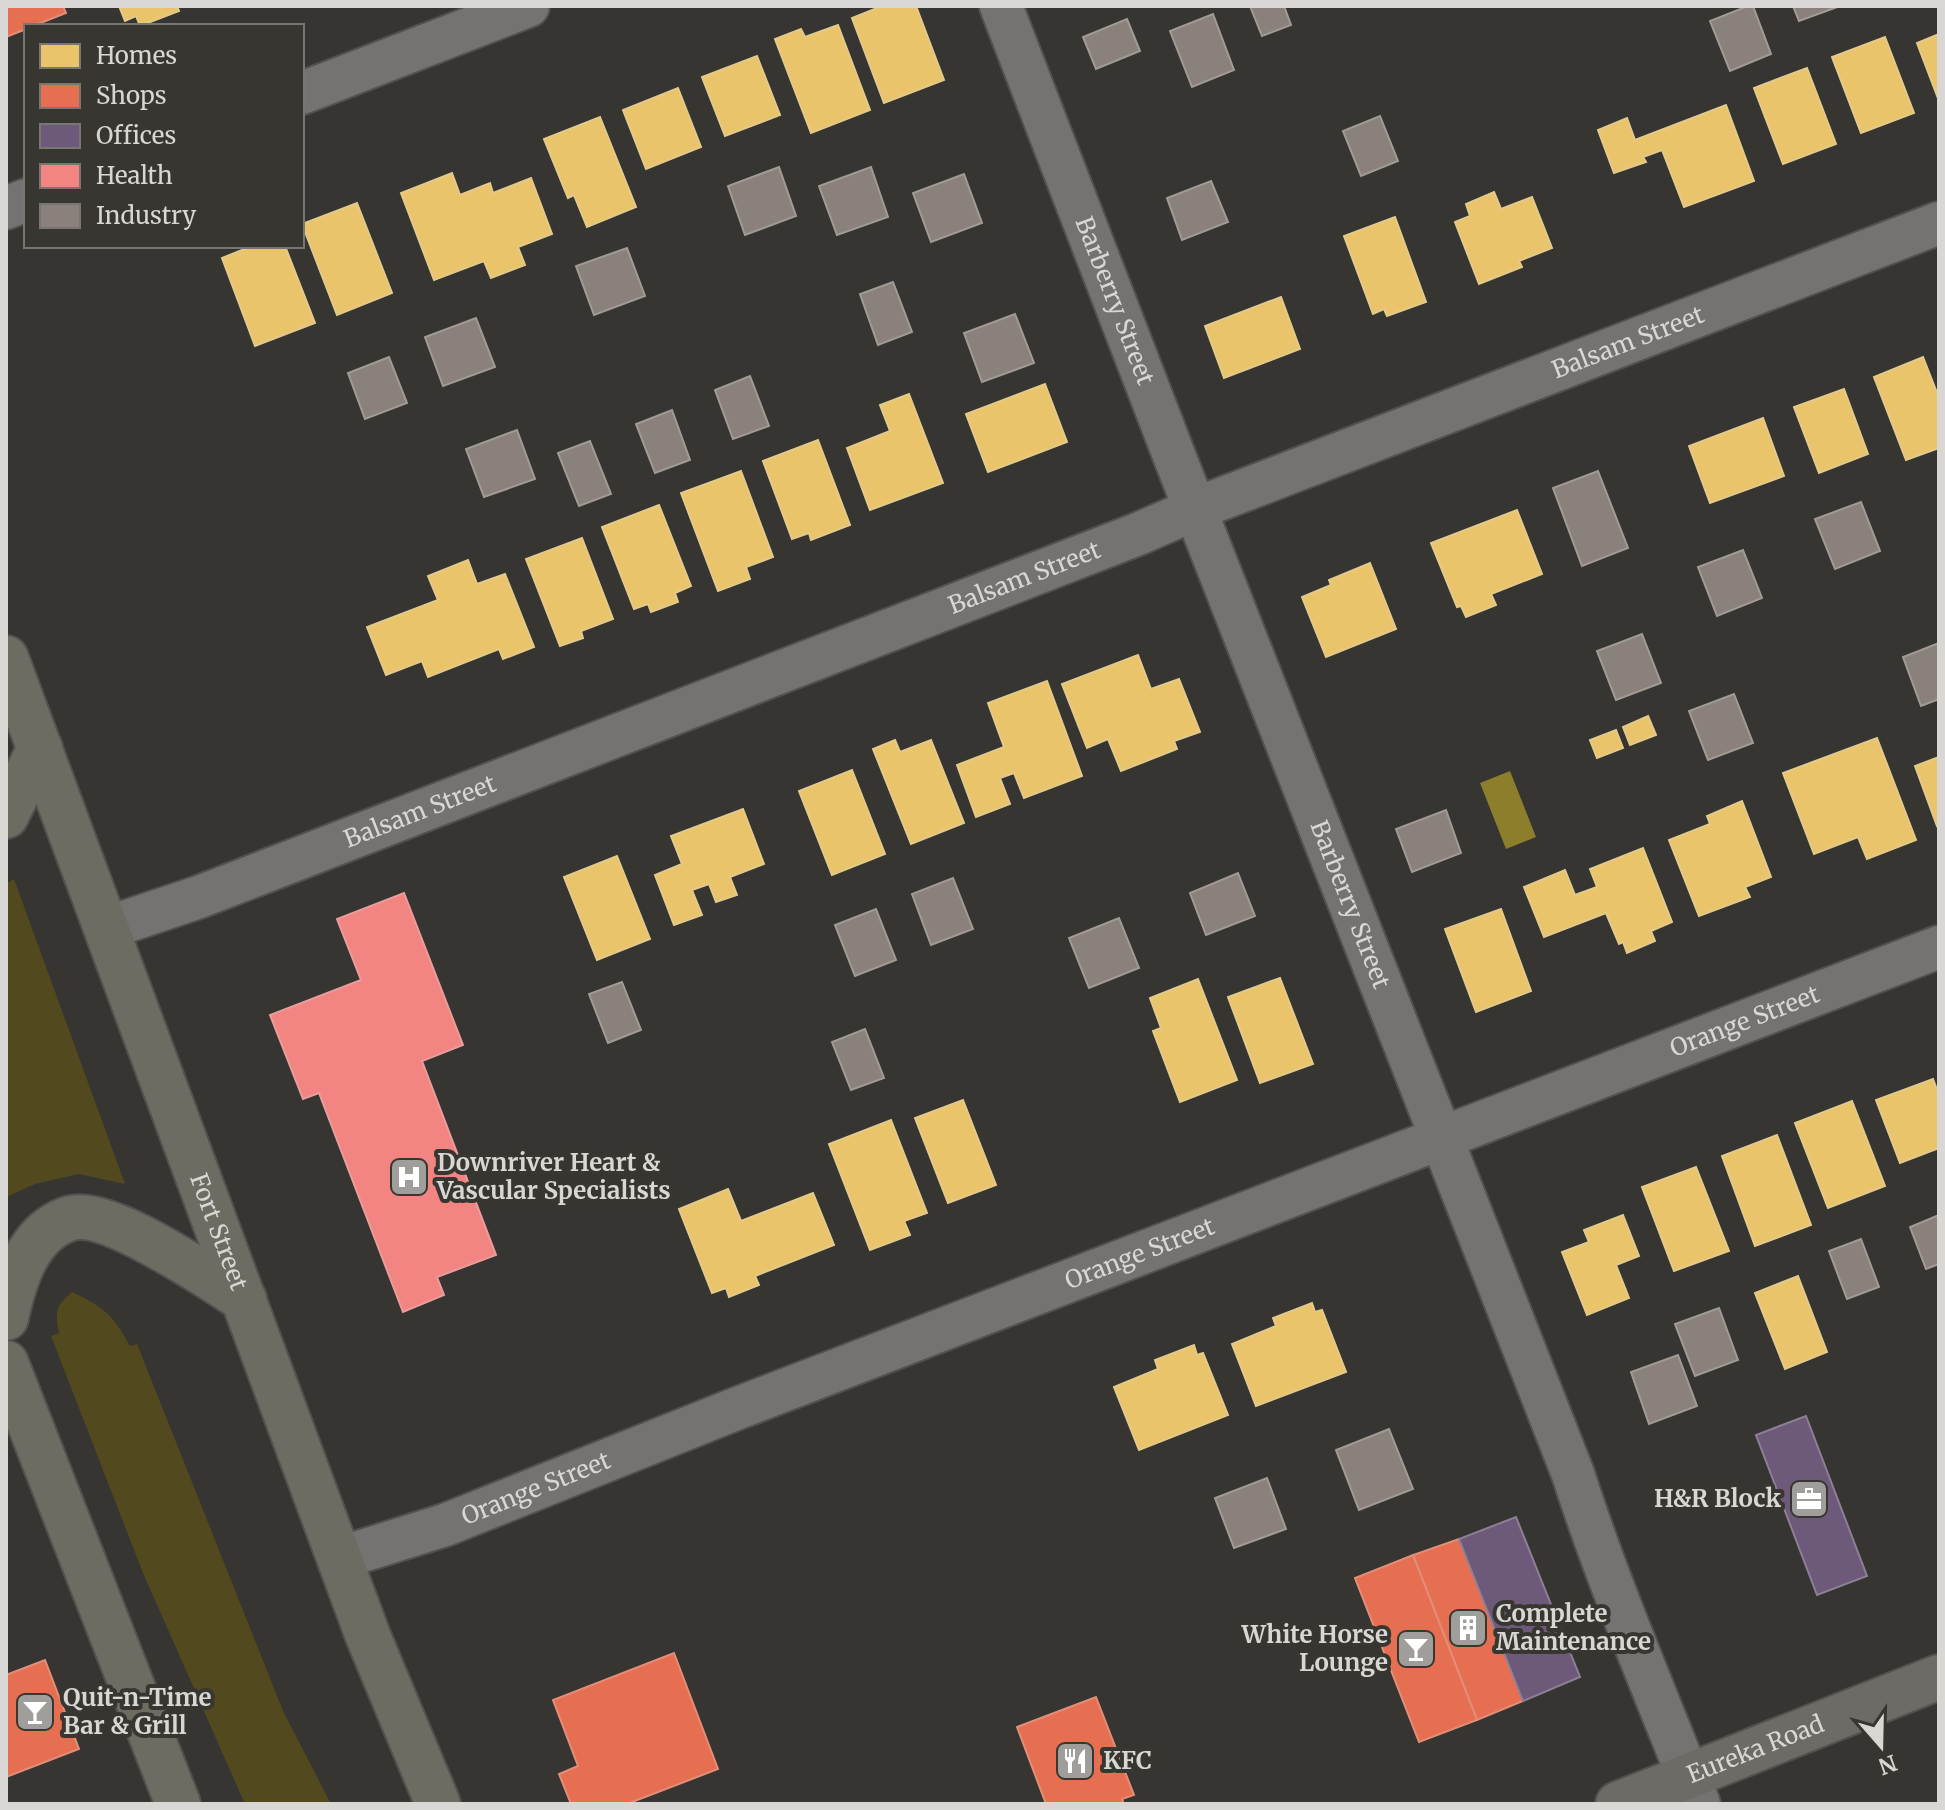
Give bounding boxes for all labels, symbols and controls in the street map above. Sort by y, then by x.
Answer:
legend [24,24,304,248]
text: Homes [96,40,177,71]
text: Shops [96,80,167,111]
text: Offices [96,120,176,151]
text: Health [96,160,173,191]
text: Industry [96,200,196,231]
street label: Barberry Street [1069,212,1162,390]
street label: Balsam Street [1547,299,1709,385]
street label: Balsam Street [944,534,1105,621]
street label: Balsam Street [339,767,501,855]
street label: Barberry Street [1304,816,1398,994]
street label: Orange Street [1665,978,1824,1064]
place label: Downriver Heart & Vascular Specialists [436,1147,671,1206]
hospital icon: Downriver Heart & Vascular Specialists [388,1156,430,1198]
street label: Fort Street [183,1169,255,1295]
street label: Orange Street [1061,1210,1219,1296]
street label: Orange Street [457,1444,615,1532]
office icon: H&R Block [1788,1478,1830,1520]
place label: H&R Block [1654,1483,1781,1514]
place label: Complete Maintenance [1496,1598,1651,1657]
building icon: Complete Maintenance [1447,1607,1489,1649]
place label: White Horse Lounge [1240,1619,1388,1678]
bar icon: White Horse Lounge [1395,1628,1437,1670]
place label: Quit-n-Time Bar & Grill [63,1682,211,1741]
bar icon: Quit-n-Time Bar & Grill [14,1691,56,1733]
north arrow [1841,1706,1921,1786]
street label: Eureka Road [1682,1708,1828,1790]
restaurant icon: KFC [1054,1740,1096,1782]
place label: KFC [1103,1745,1152,1776]
text: N [1874,1749,1901,1781]

